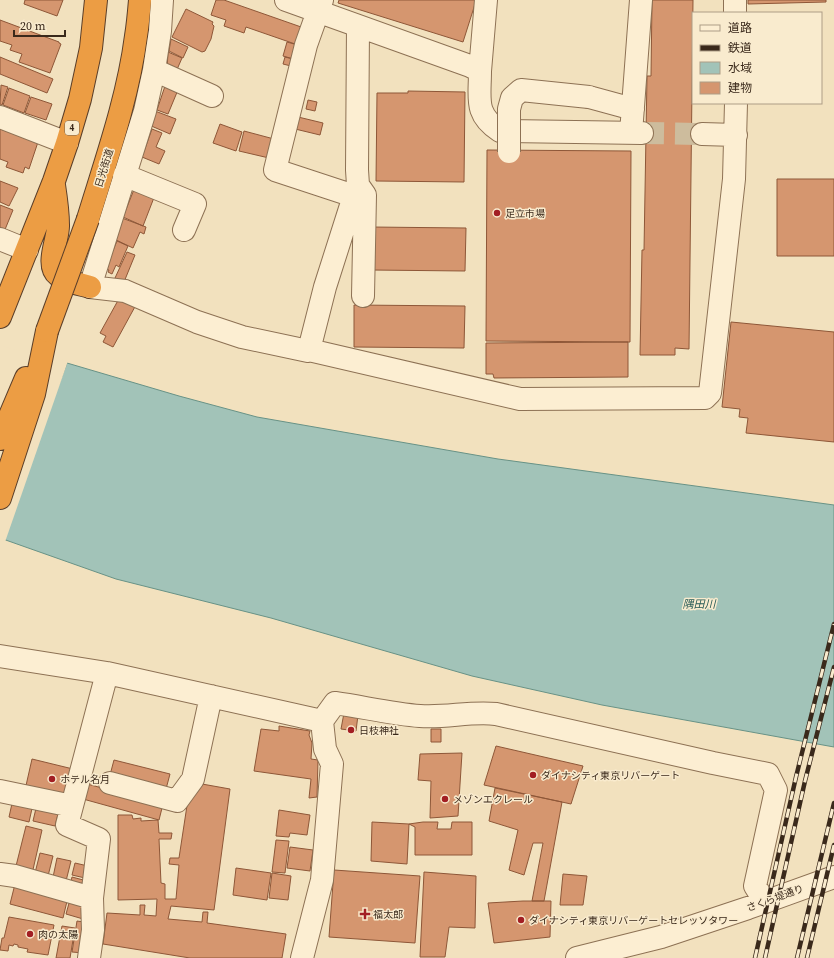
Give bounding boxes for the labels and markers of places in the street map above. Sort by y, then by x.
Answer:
place label: 足立市場 [505,207,545,220]
marker: 足立市場 [492,208,502,218]
place label: 日枝神社 [359,724,399,737]
marker: 日枝神社 [346,725,356,735]
place label: ダイナシティ東京リバーゲート [541,769,680,782]
marker: ダイナシティ東京リバーゲート [528,770,538,780]
place label: ホテル名月 [60,773,110,786]
marker: ホテル名月 [47,774,57,784]
place label: メゾンエクレール [453,793,533,806]
marker: メゾンエクレール [440,794,450,804]
place label: 福太郎 [373,908,403,921]
marker: 福太郎 [360,909,370,919]
place label: ダイナシティ東京リバーゲートセレッソタワー [529,914,738,927]
marker: ダイナシティ東京リバーゲートセレッソタワー [516,915,526,925]
place label: 肉の太陽 [38,928,78,941]
marker: 肉の太陽 [25,929,35,939]

